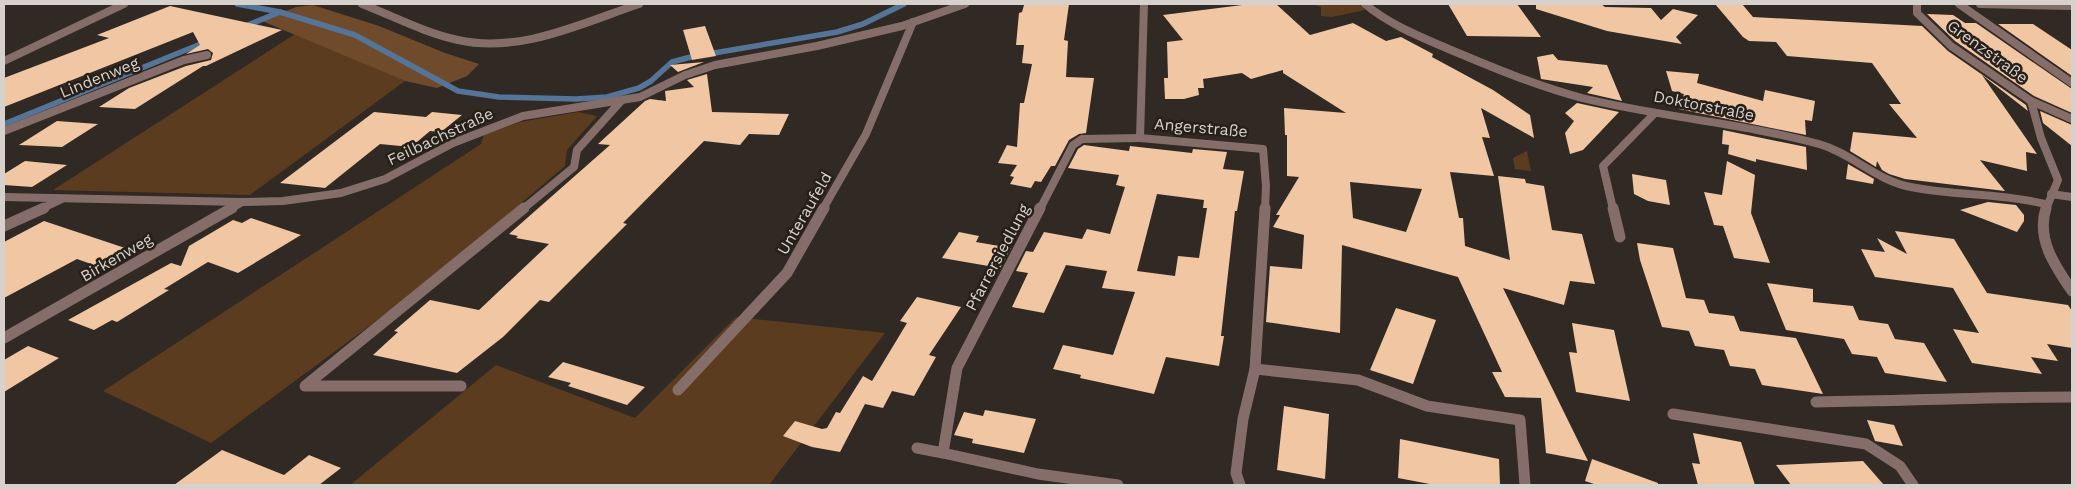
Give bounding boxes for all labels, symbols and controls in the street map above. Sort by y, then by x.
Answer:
street label: Grenzstraße [1944,16,2032,87]
street label: Lindenweg [57,53,142,102]
street label: Doktorstraße [1652,86,1756,125]
street label: Feilbachstraße [384,104,496,169]
street label: Angerstraße [1153,114,1249,141]
street label: Unteraufeld [773,168,836,258]
street label: Pfarrersiedlung [961,200,1034,314]
street label: Birkenweg [77,229,156,286]

